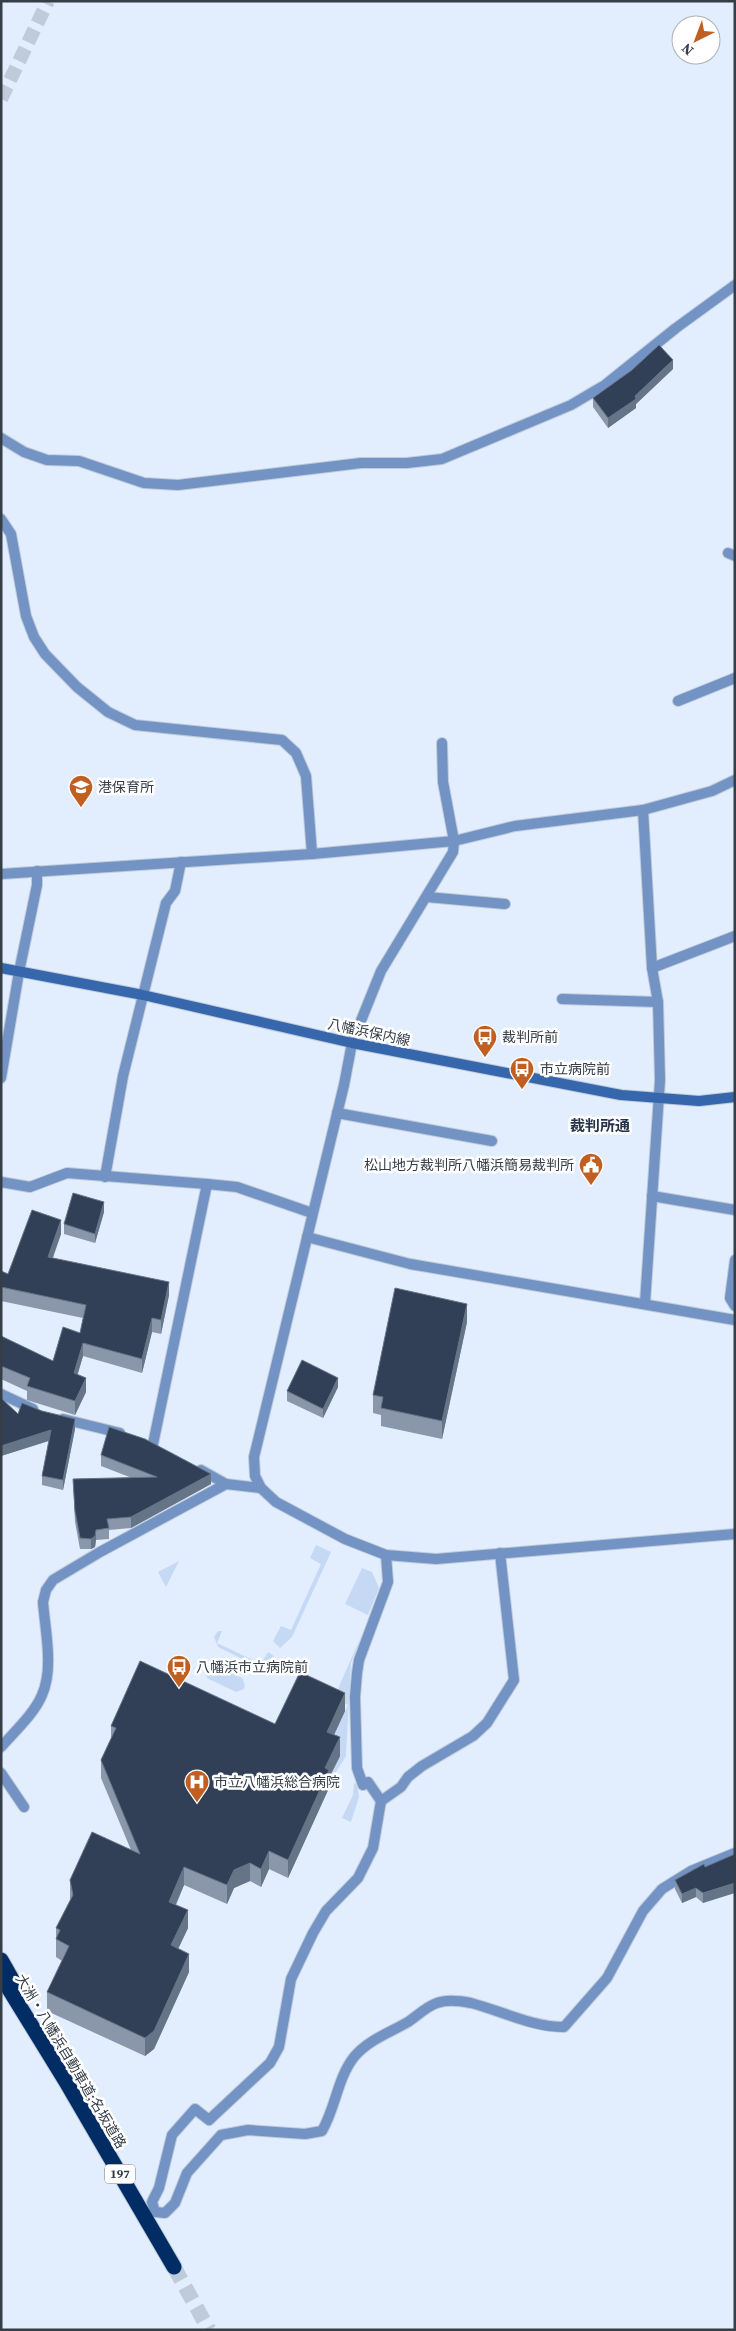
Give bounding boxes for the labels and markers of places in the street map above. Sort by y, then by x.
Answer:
school or university icon: 港保育所 [68,774,94,808]
place label: 港保育所 [98,777,154,797]
bus stop icon: 裁判所前 [472,1024,498,1058]
place label: 裁判所前 [502,1027,558,1047]
bus stop icon: 市立病院前 [509,1056,535,1090]
place label: 市立病院前 [540,1059,610,1079]
public building icon: 松山地方裁判所八幡浜簡易裁判所 [578,1152,604,1186]
place label: 松山地方裁判所八幡浜簡易裁判所 [364,1155,574,1175]
bus stop icon: 八幡浜市立病院前 [166,1654,192,1688]
place label: 八幡浜市立病院前 [196,1657,308,1677]
hospital icon: 市立八幡浜総合病院 [184,1769,210,1803]
place label: 市立八幡浜総合病院 [214,1772,340,1792]

